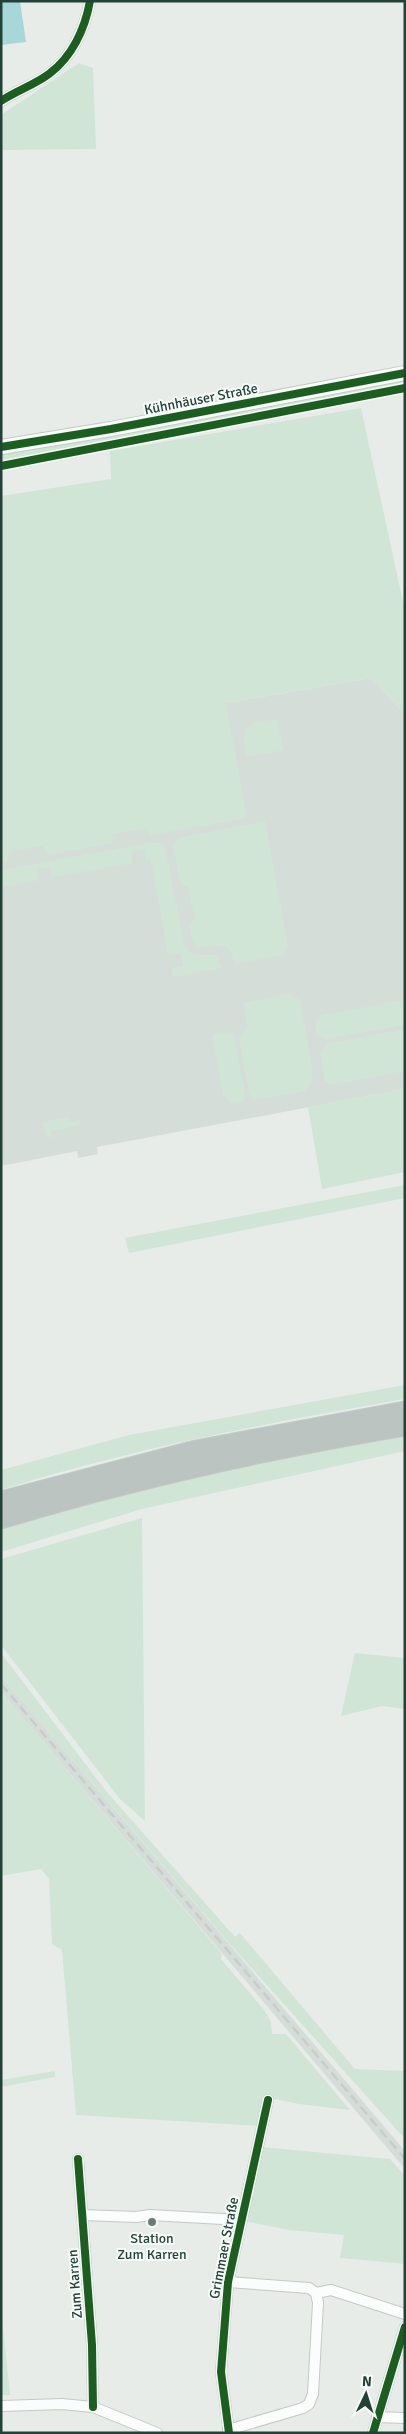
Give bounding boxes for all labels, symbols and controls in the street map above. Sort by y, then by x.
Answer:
street label: Kühnhäuser Straße [143,380,259,418]
street label: Grimmaer Straße [206,2196,242,2300]
marker: Station Zum Karren [146,2216,158,2228]
place label: Station Zum Karren [117,2230,187,2263]
street label: Zum Karren [64,2249,86,2319]
north arrow [341,2369,391,2419]
text: N [361,2373,372,2390]

